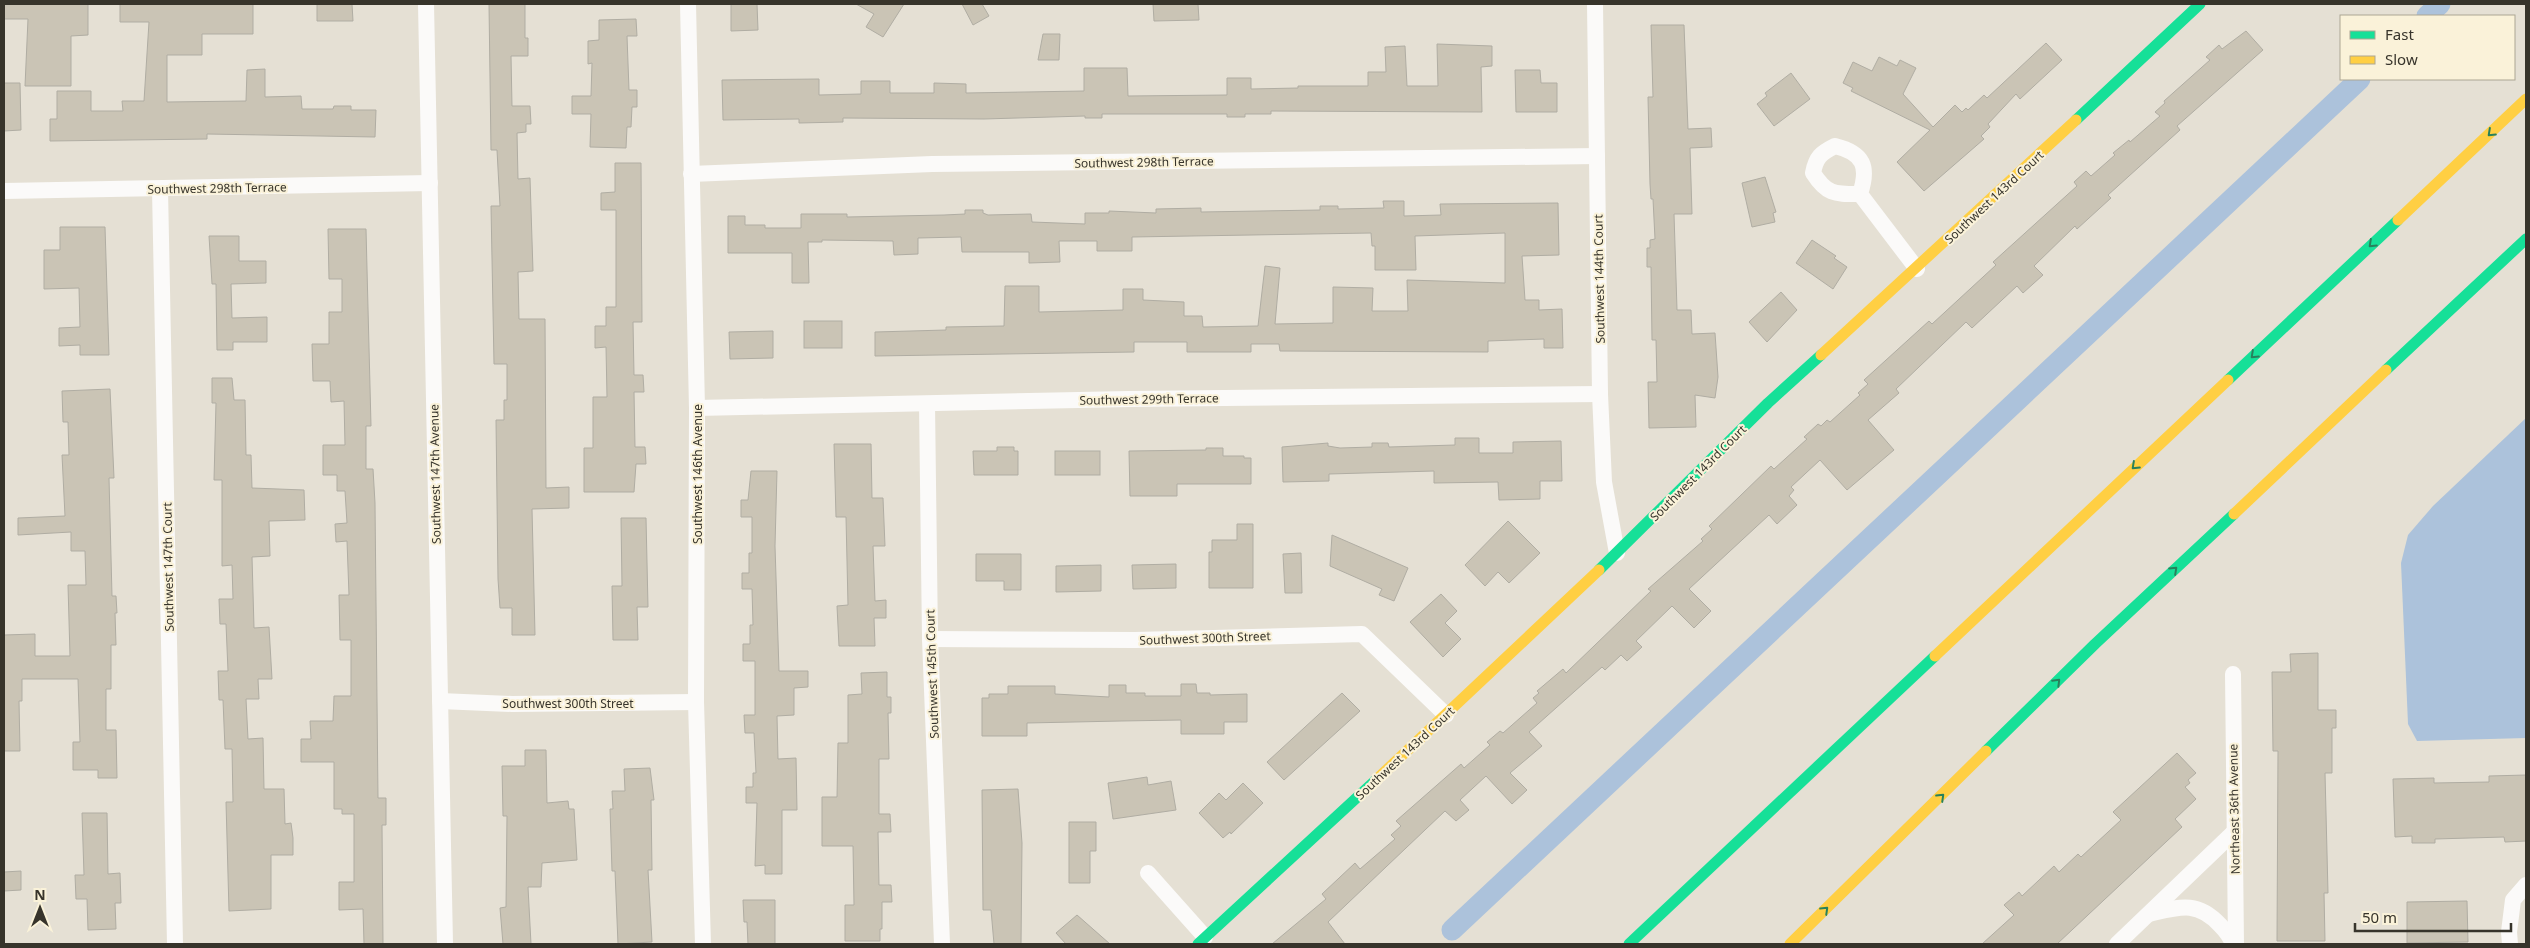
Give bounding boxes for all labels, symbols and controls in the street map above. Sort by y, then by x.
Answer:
legend [2340,15,2515,80]
text: Fast [2385,24,2414,44]
text: Slow [2385,49,2418,69]
one-way arrow [2487,127,2496,136]
street label: Southwest 143rd Court [1941,146,2048,247]
street label: Southwest 298th Terrace [1074,152,1214,172]
street label: Southwest 298th Terrace [147,178,287,198]
street label: Southwest 144th Court [1589,213,1609,344]
one-way arrow [2369,238,2378,247]
one-way arrow [2250,349,2259,358]
street label: Southwest 299th Terrace [1079,389,1219,409]
street label: Southwest 147th Avenue [425,404,445,544]
street label: Southwest 146th Avenue [689,404,706,544]
street label: Southwest 143rd Court [1646,421,1750,525]
one-way arrow [2132,460,2141,469]
street label: Southwest 147th Court [158,501,178,632]
one-way arrow [2168,567,2177,576]
street label: Southwest 145th Court [921,608,943,739]
street label: Southwest 300th Street [1139,627,1272,649]
one-way arrow [2051,679,2060,688]
street label: Southwest 300th Street [502,695,634,712]
street label: Southwest 143rd Court [1352,702,1459,803]
street label: Northeast 36th Avenue [2224,743,2244,874]
one-way arrow [1935,793,1944,802]
north arrow [15,883,65,933]
text: N [34,885,46,904]
scale bar [2355,900,2511,932]
one-way arrow [1819,907,1828,916]
text: 50 m [2362,907,2397,927]

